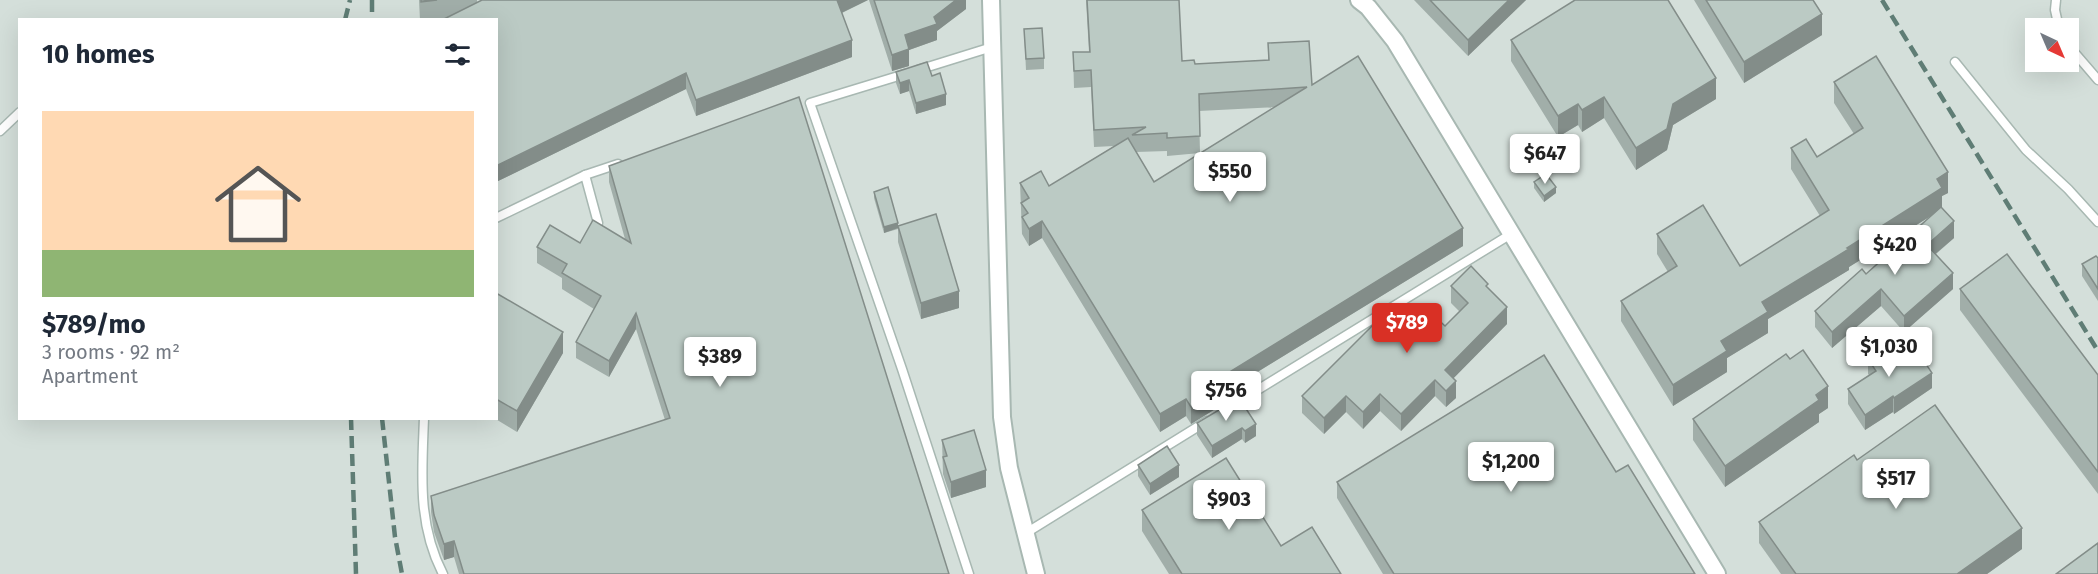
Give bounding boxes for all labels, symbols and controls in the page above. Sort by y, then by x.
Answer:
north arrow [2025,18,2079,72]
map controls [2025,18,2079,72]
icon: filters [441,38,474,71]
text: 10 homes [42,39,155,70]
pin: $647 [1509,134,1581,185]
text: $647 [1524,141,1566,165]
icon: home [204,150,312,258]
pin: $550 [1194,152,1266,203]
text: $550 [1208,159,1252,183]
pin: $420 [1859,225,1931,276]
text: $420 [1873,232,1917,256]
pin: $789 [1371,303,1443,354]
text: $789/mo [42,309,146,340]
text: $789 [1386,310,1428,334]
pin: $1,030 [1840,327,1938,378]
text: $1,030 [1860,334,1918,358]
pin: $389 [684,337,756,388]
text: 3 rooms · 92 m² [42,340,180,364]
text: $389 [698,344,742,368]
text: Apartment [42,364,138,388]
pin: $756 [1190,371,1262,422]
text: $756 [1205,378,1247,402]
pin: $1,200 [1462,442,1560,493]
text: $1,200 [1482,449,1540,473]
pin: $517 [1860,459,1932,510]
text: $517 [1876,466,1916,490]
pin: $903 [1193,480,1265,531]
text: $903 [1207,487,1251,511]

